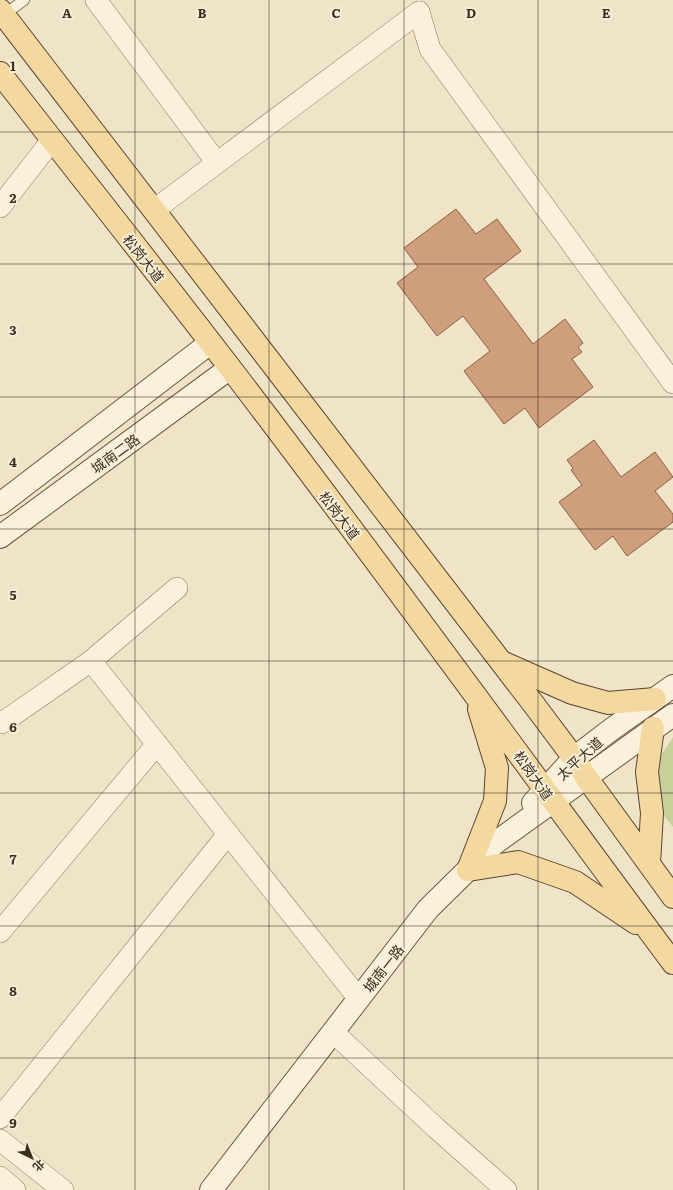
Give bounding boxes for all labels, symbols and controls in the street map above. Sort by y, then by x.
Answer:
text: A [62,3,72,22]
text: B [198,3,207,22]
text: C [331,3,341,22]
text: D [466,3,476,22]
text: E [602,3,611,22]
text: 1 [10,56,16,75]
text: 2 [10,188,17,207]
street label: 松岗大道 [119,230,169,286]
text: 3 [9,320,17,339]
street label: 城南二路 [86,428,144,478]
text: 4 [9,452,17,471]
street label: 松岗大道 [315,487,365,543]
text: 5 [9,585,17,604]
text: 6 [9,717,17,736]
street label: 太平大道 [552,732,606,784]
street label: 松岗大道 [510,746,558,804]
text: 7 [9,849,17,868]
street label: 城南一路 [358,940,408,996]
text: 8 [9,981,17,1000]
text: 9 [9,1113,17,1132]
north arrow [12,1138,52,1178]
text: 北 [30,1156,49,1176]

